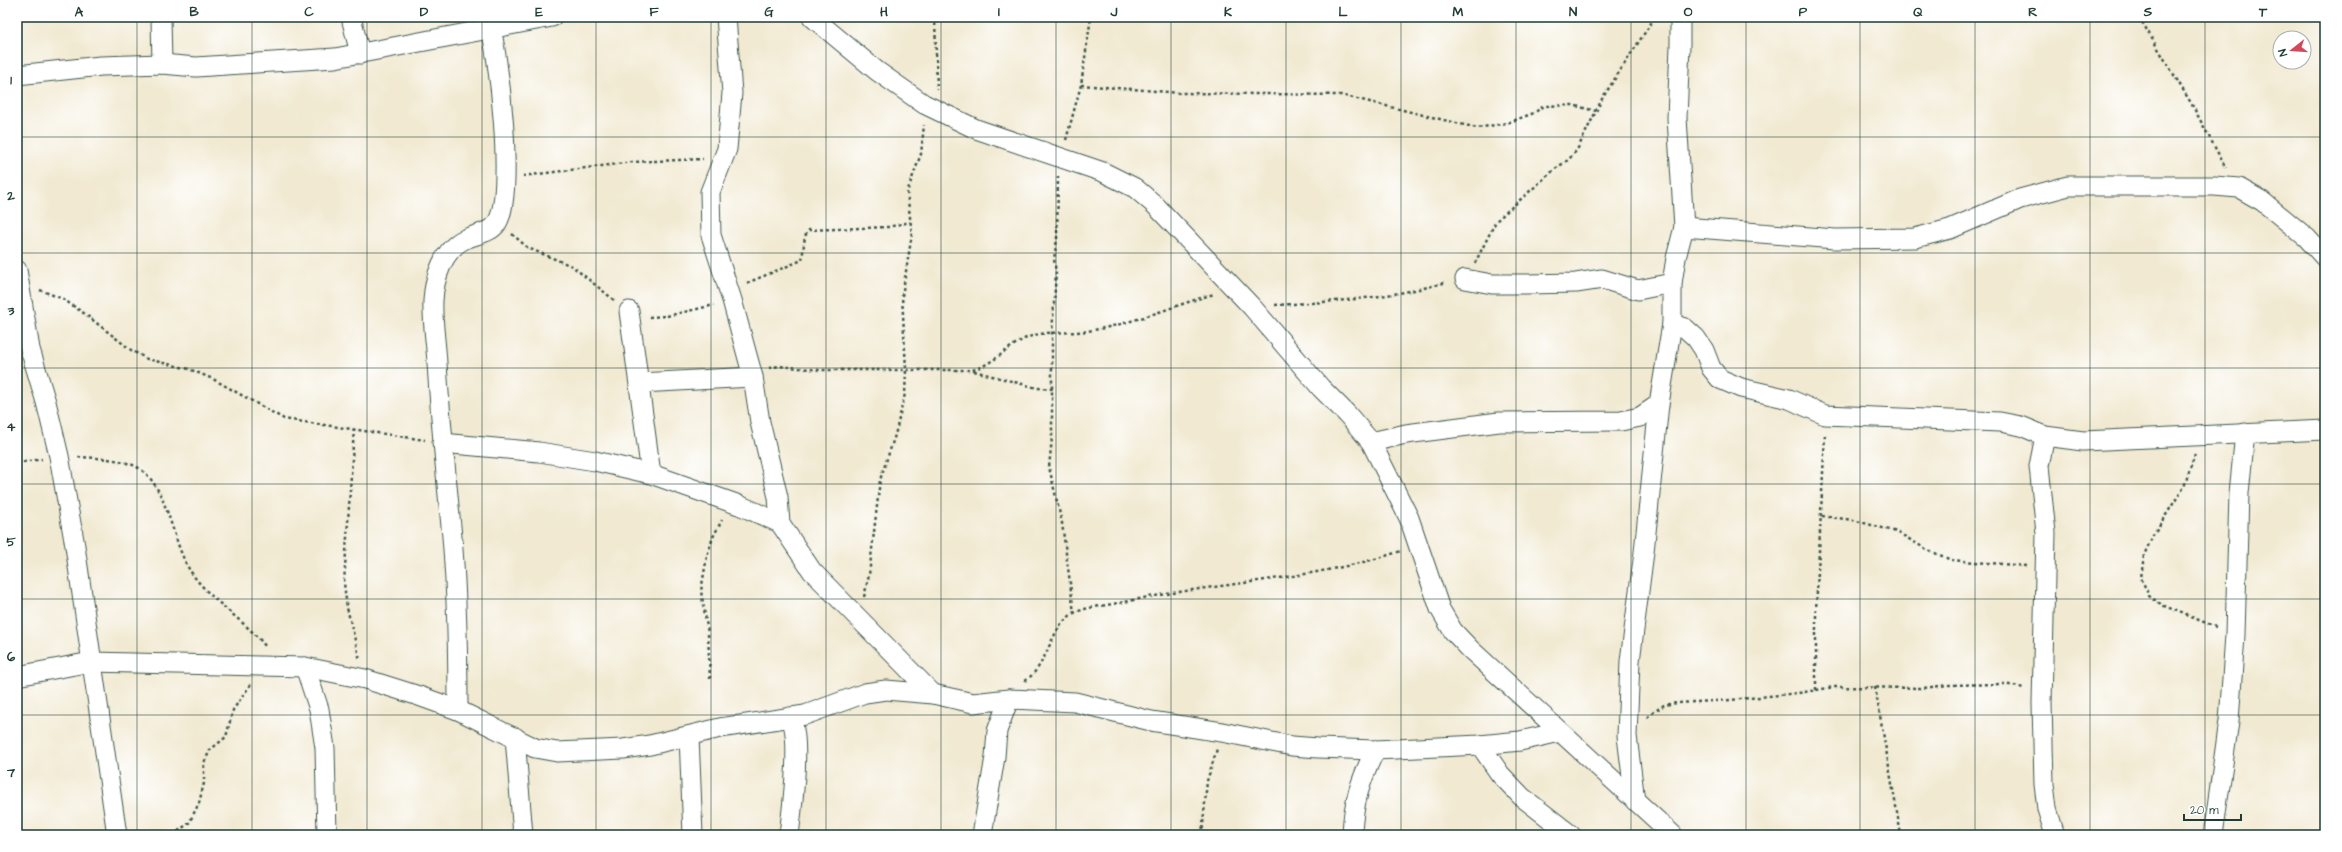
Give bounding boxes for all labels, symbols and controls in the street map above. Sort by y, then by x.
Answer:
text: A [75,3,84,21]
text: B [189,3,199,21]
text: C [304,3,314,21]
text: D [420,3,429,21]
text: E [535,3,543,21]
text: F [649,3,659,21]
text: G [764,3,774,21]
text: H [880,3,888,21]
text: I [998,3,1000,21]
text: J [1110,3,1118,21]
text: K [1224,3,1232,21]
text: L [1338,3,1348,21]
text: M [1453,3,1464,21]
text: N [1569,3,1577,21]
text: O [1684,3,1693,21]
text: P [1799,3,1808,21]
text: Q [1913,3,1923,21]
text: R [2028,3,2038,21]
text: S [2143,3,2153,21]
text: T [2258,3,2268,21]
north arrow [2272,30,2312,70]
text: N [2275,47,2291,58]
text: 1 [10,71,12,89]
text: 2 [6,187,15,205]
text: 3 [7,302,15,320]
text: 4 [7,418,16,436]
text: 5 [6,533,16,551]
text: 6 [7,648,16,666]
text: 7 [6,764,16,782]
scale bar [2184,796,2241,822]
text: 20 m [2190,802,2219,819]

